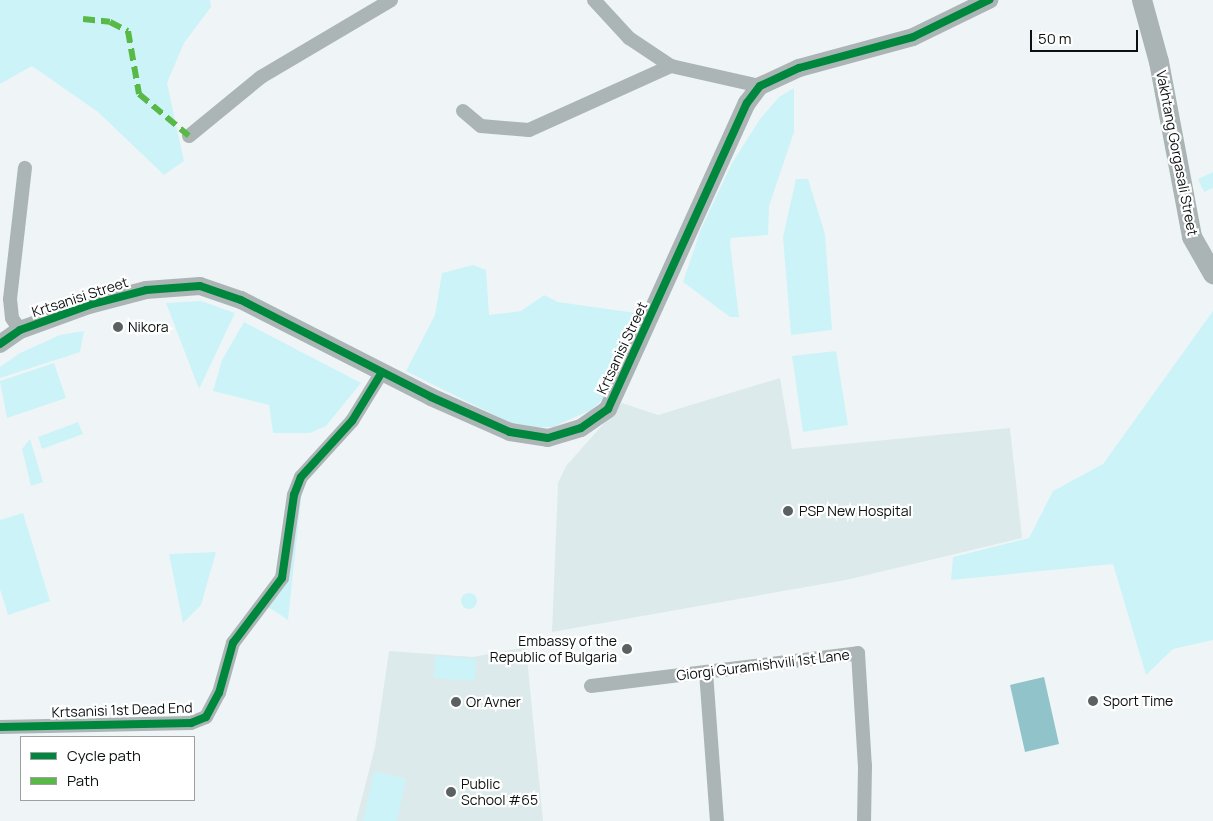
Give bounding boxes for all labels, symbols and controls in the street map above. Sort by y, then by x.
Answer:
scale bar [1033,20,1140,52]
text: 50 m [1038,28,1072,49]
street label: Vakhtang Gorgasali Street [1153,69,1201,237]
street label: Krtsanisi Street [30,274,130,320]
street label: Krtsanisi Street [593,299,651,397]
place label: Nikora [128,319,168,335]
marker: Nikora [112,321,124,333]
place label: PSP New Hospital [799,503,912,519]
marker: PSP New Hospital [781,504,795,518]
place label: Embassy of the Republic of Bulgaria [490,633,617,666]
marker: Embassy of the Republic of Bulgaria [621,643,633,655]
street label: Giorgi Guramishvili 1st Lane [675,646,851,684]
place label: Sport Time [1103,693,1173,709]
place label: Or Avner [466,694,521,710]
marker: Sport Time [1087,695,1099,707]
marker: Or Avner [450,696,462,708]
street label: Krtsanisi 1st Dead End [51,699,193,721]
legend [20,736,195,801]
text: Cycle path [67,745,141,766]
text: Path [67,770,99,791]
place label: Public School #65 [461,776,538,809]
marker: Public School #65 [445,786,457,798]

